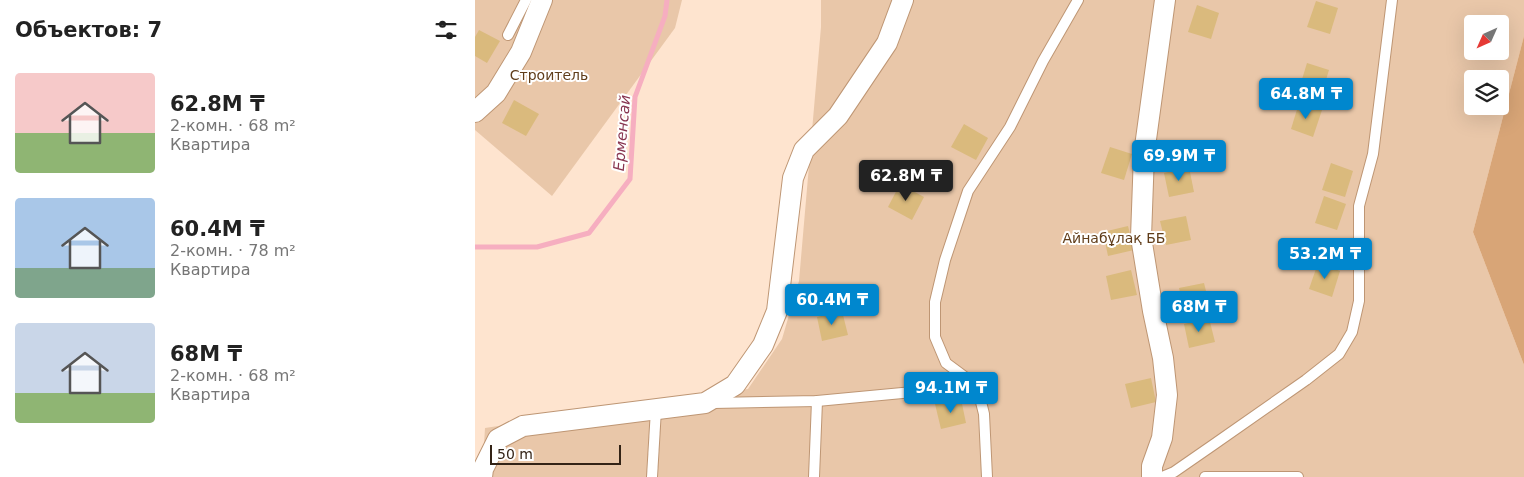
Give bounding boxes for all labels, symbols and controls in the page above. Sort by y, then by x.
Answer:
north arrow [1464,15,1509,60]
map controls [1464,15,1509,115]
icon: filters [432,16,460,44]
text: Объектов: 7 [15,18,162,42]
park label: Строитель [510,67,588,83]
button: layers [1464,70,1509,115]
pin: 64.8M ₸ [1260,78,1352,120]
text: 64.8M ₸ [1270,84,1342,103]
text: 62.8M ₸ [170,92,265,116]
icon: home [55,93,115,153]
water label: Ерменсай [610,94,634,172]
text: 2-комн. · 68 m² [170,116,296,135]
text: Квартира [170,135,250,154]
pin: 69.9M ₸ [1133,140,1225,182]
text: 69.9M ₸ [1143,146,1215,165]
pin: 62.8M ₸ [860,160,952,202]
text: 62.8M ₸ [870,166,942,185]
text: 60.4M ₸ [170,217,265,241]
icon: home [55,218,115,278]
park label: Айнабұлақ ББ [1063,230,1165,246]
pin: 53.2M ₸ [1279,238,1371,280]
text: 2-комн. · 78 m² [170,241,296,260]
text: 53.2M ₸ [1289,244,1361,263]
text: Квартира [170,260,250,279]
pin: 60.4M ₸ [786,284,878,326]
text: 60.4M ₸ [796,290,868,309]
pin: 68M ₸ [1164,290,1234,333]
text: 68M ₸ [1172,297,1226,316]
text: 68M ₸ [170,342,242,366]
icon: home [55,343,115,403]
text: 2-комн. · 68 m² [170,366,296,385]
pin: 94.1M ₸ [905,372,997,414]
text: 94.1M ₸ [915,378,987,397]
text: Квартира [170,385,250,404]
scale bar [490,442,621,465]
text: 50 m [497,446,533,462]

